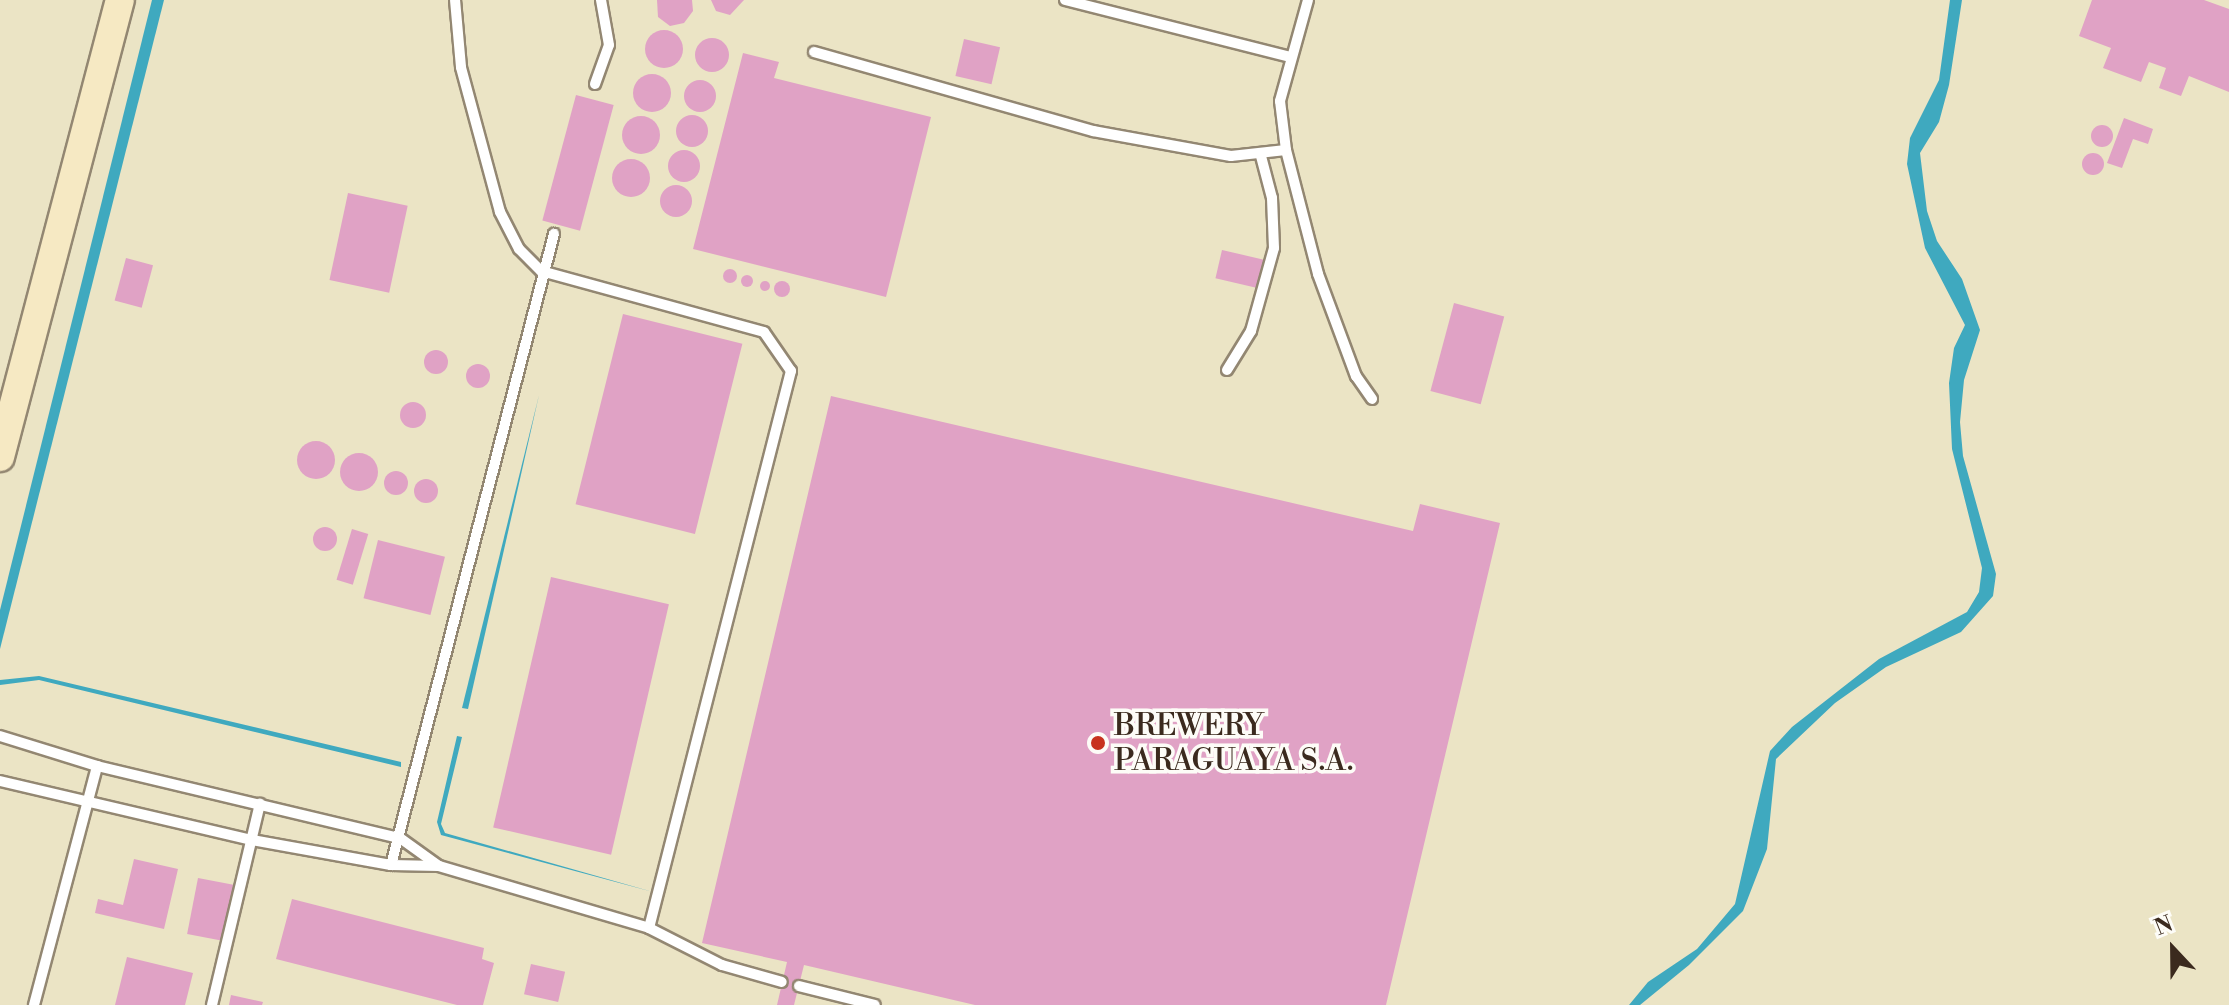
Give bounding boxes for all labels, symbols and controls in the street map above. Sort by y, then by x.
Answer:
place label: BREWERY PARAGUAYA S.A. [1114,708,1354,778]
marker: BREWERY PARAGUAYA S.A. [1089,734,1107,752]
north arrow [2133,909,2213,989]
text: N [2151,911,2177,942]

